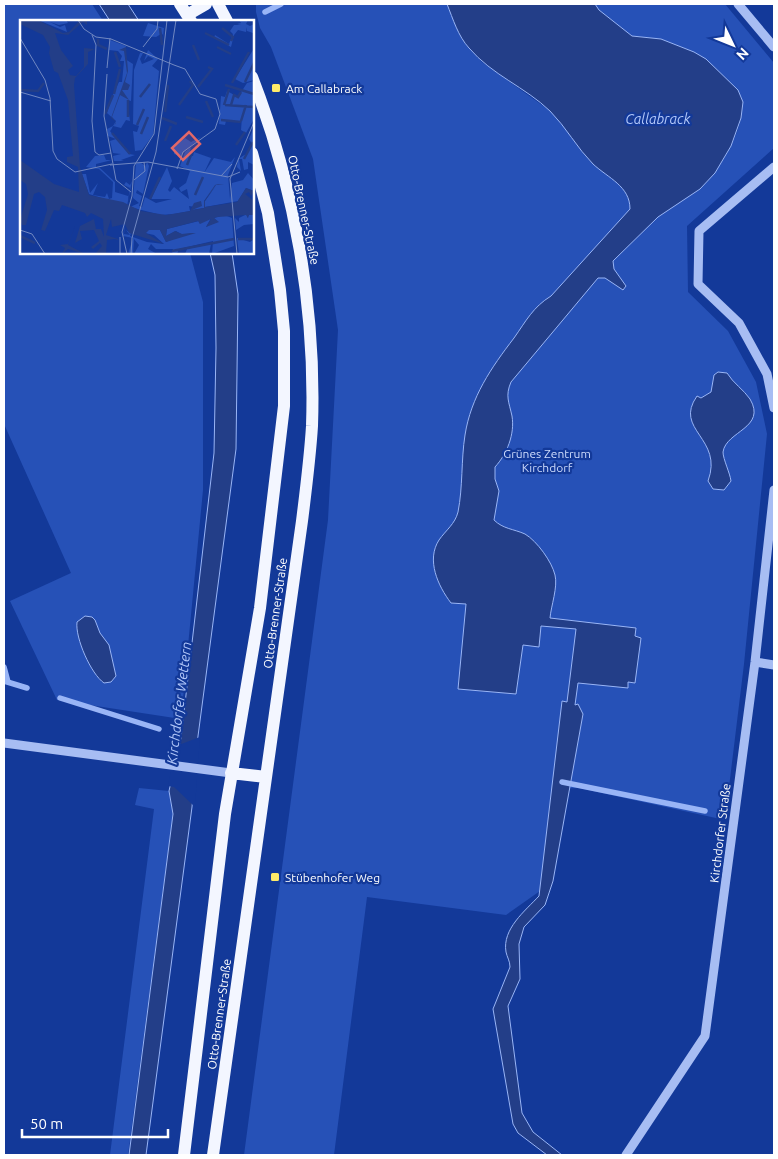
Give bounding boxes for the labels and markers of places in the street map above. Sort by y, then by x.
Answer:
marker: Am Callabrack [270,82,282,94]
place label: Am Callabrack [286,82,362,95]
marker: Stübenhofer Weg [269,871,281,883]
place label: Stübenhofer Weg [285,871,380,884]

